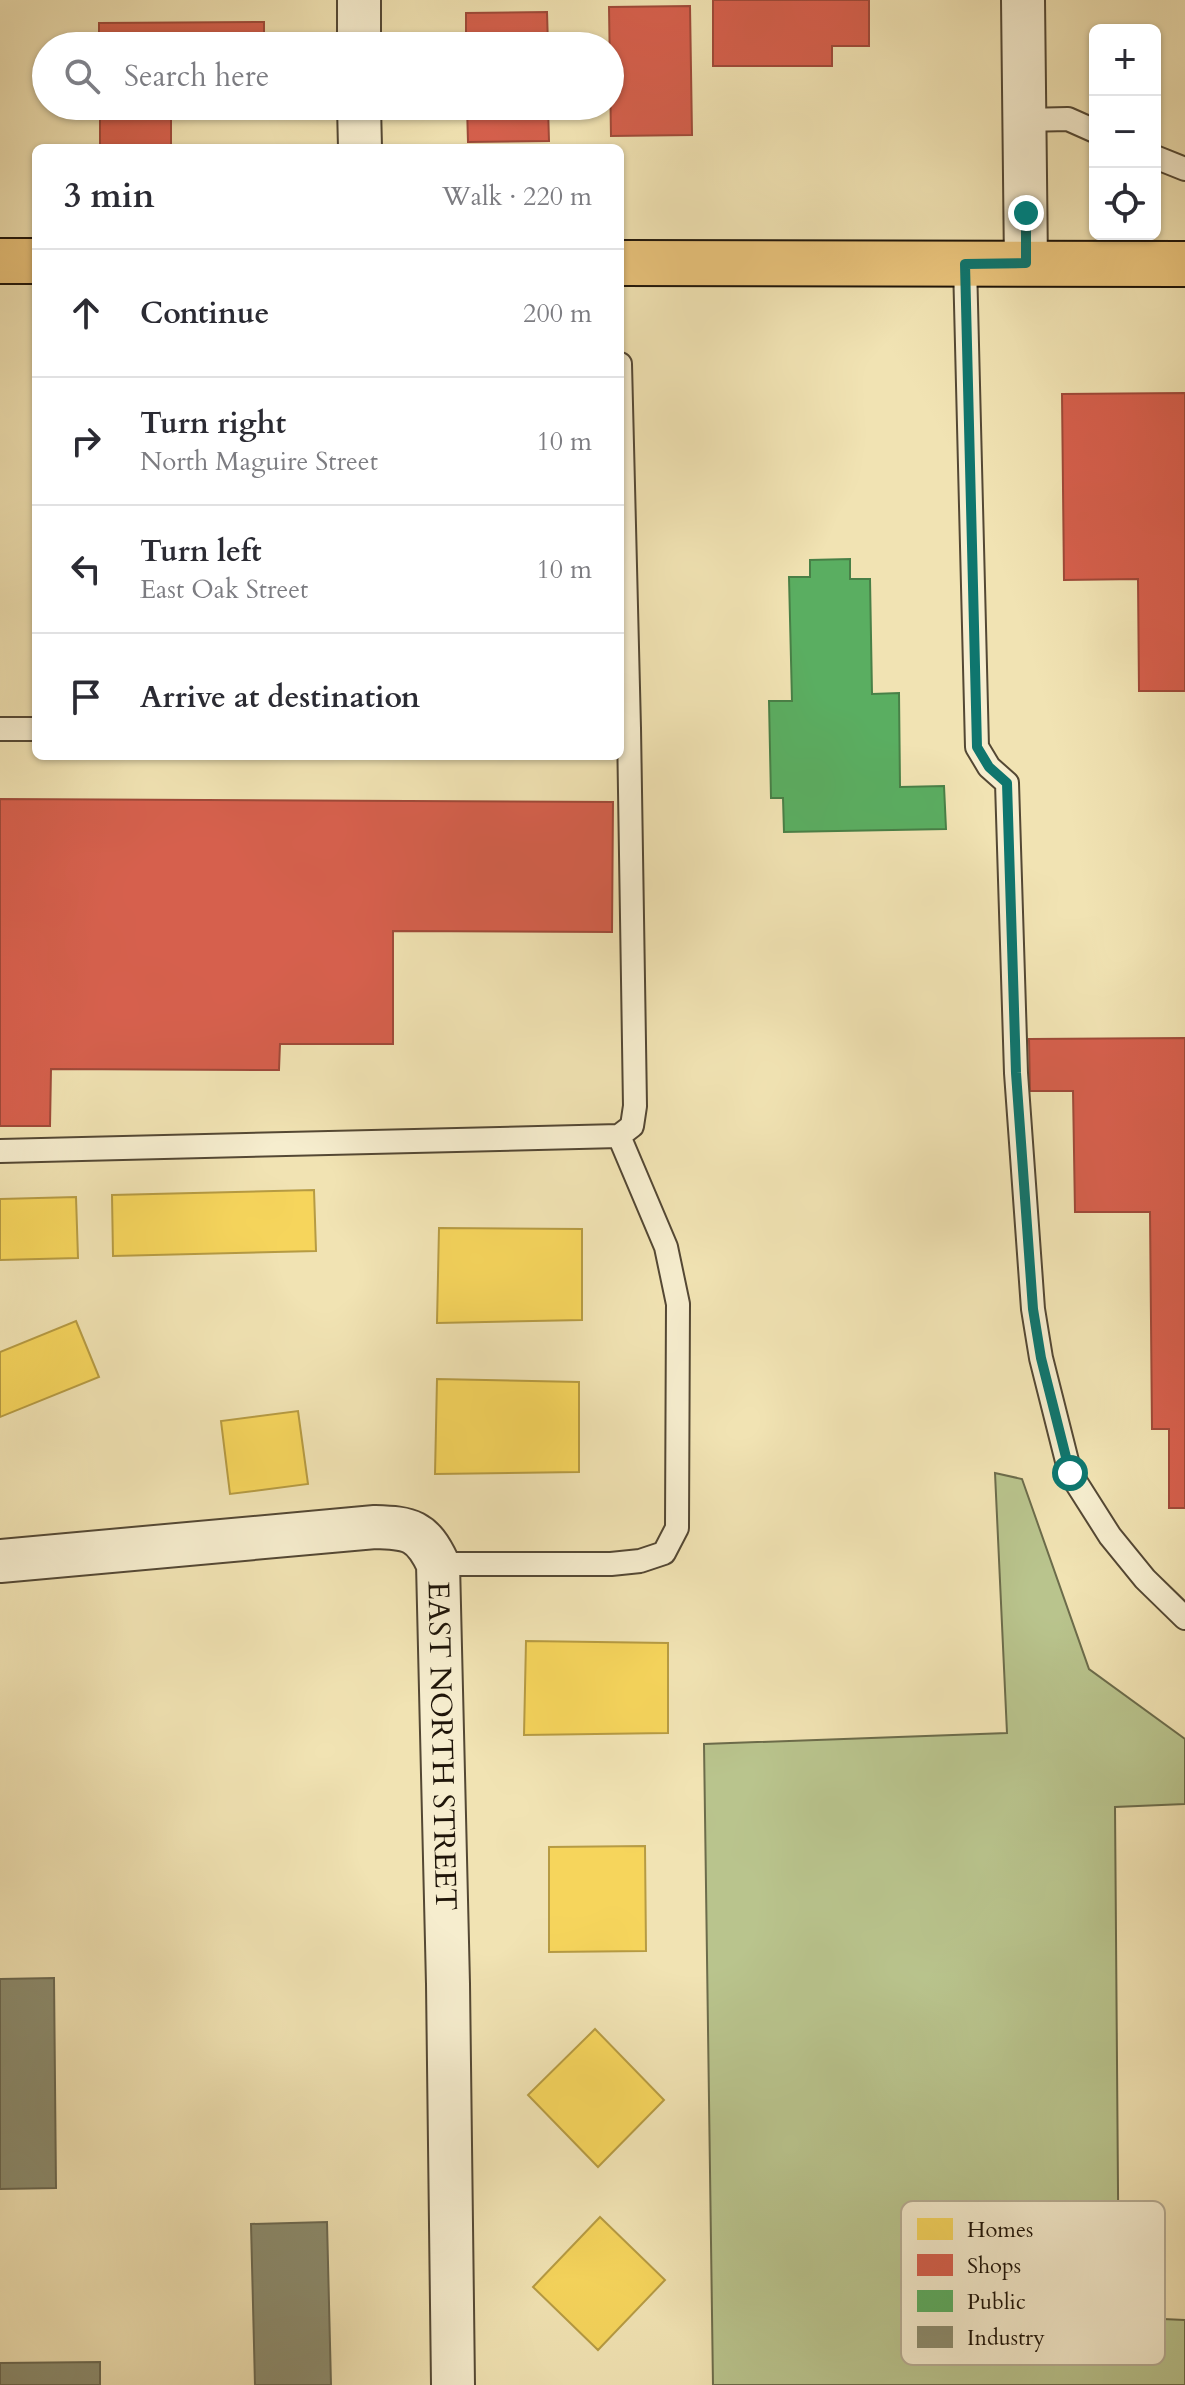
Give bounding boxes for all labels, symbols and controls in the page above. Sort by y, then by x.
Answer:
map controls [1089,24,1161,240]
button: + [1089,24,1161,96]
search box [32,32,624,120]
icon: search [60,54,104,98]
text: Search here [124,56,269,97]
button: − [1089,96,1161,168]
button: locate [1089,168,1161,240]
text: 3 min [64,173,155,219]
text: Walk · 220 m [442,179,592,214]
route end [1008,195,1044,231]
icon: ahead [64,291,108,335]
text: Continue [140,293,269,334]
text: 200 m [523,296,592,331]
text: Turn right [140,403,286,444]
icon: right [64,419,108,463]
text: 10 m [536,424,592,459]
text: North Maguire Street [140,444,378,479]
text: Turn left [140,531,262,572]
icon: left [64,547,108,591]
text: 10 m [536,552,592,587]
text: East Oak Street [140,572,308,607]
icon: arrive [64,675,108,719]
text: Arrive at destination [140,677,420,718]
route start [1052,1455,1088,1491]
street label: EAST NORTH STREET [418,1581,467,1911]
legend [901,2201,1165,2365]
text: Homes [967,2215,1033,2245]
text: Shops [967,2251,1021,2281]
text: Public [967,2287,1026,2317]
text: Industry [967,2323,1045,2353]

